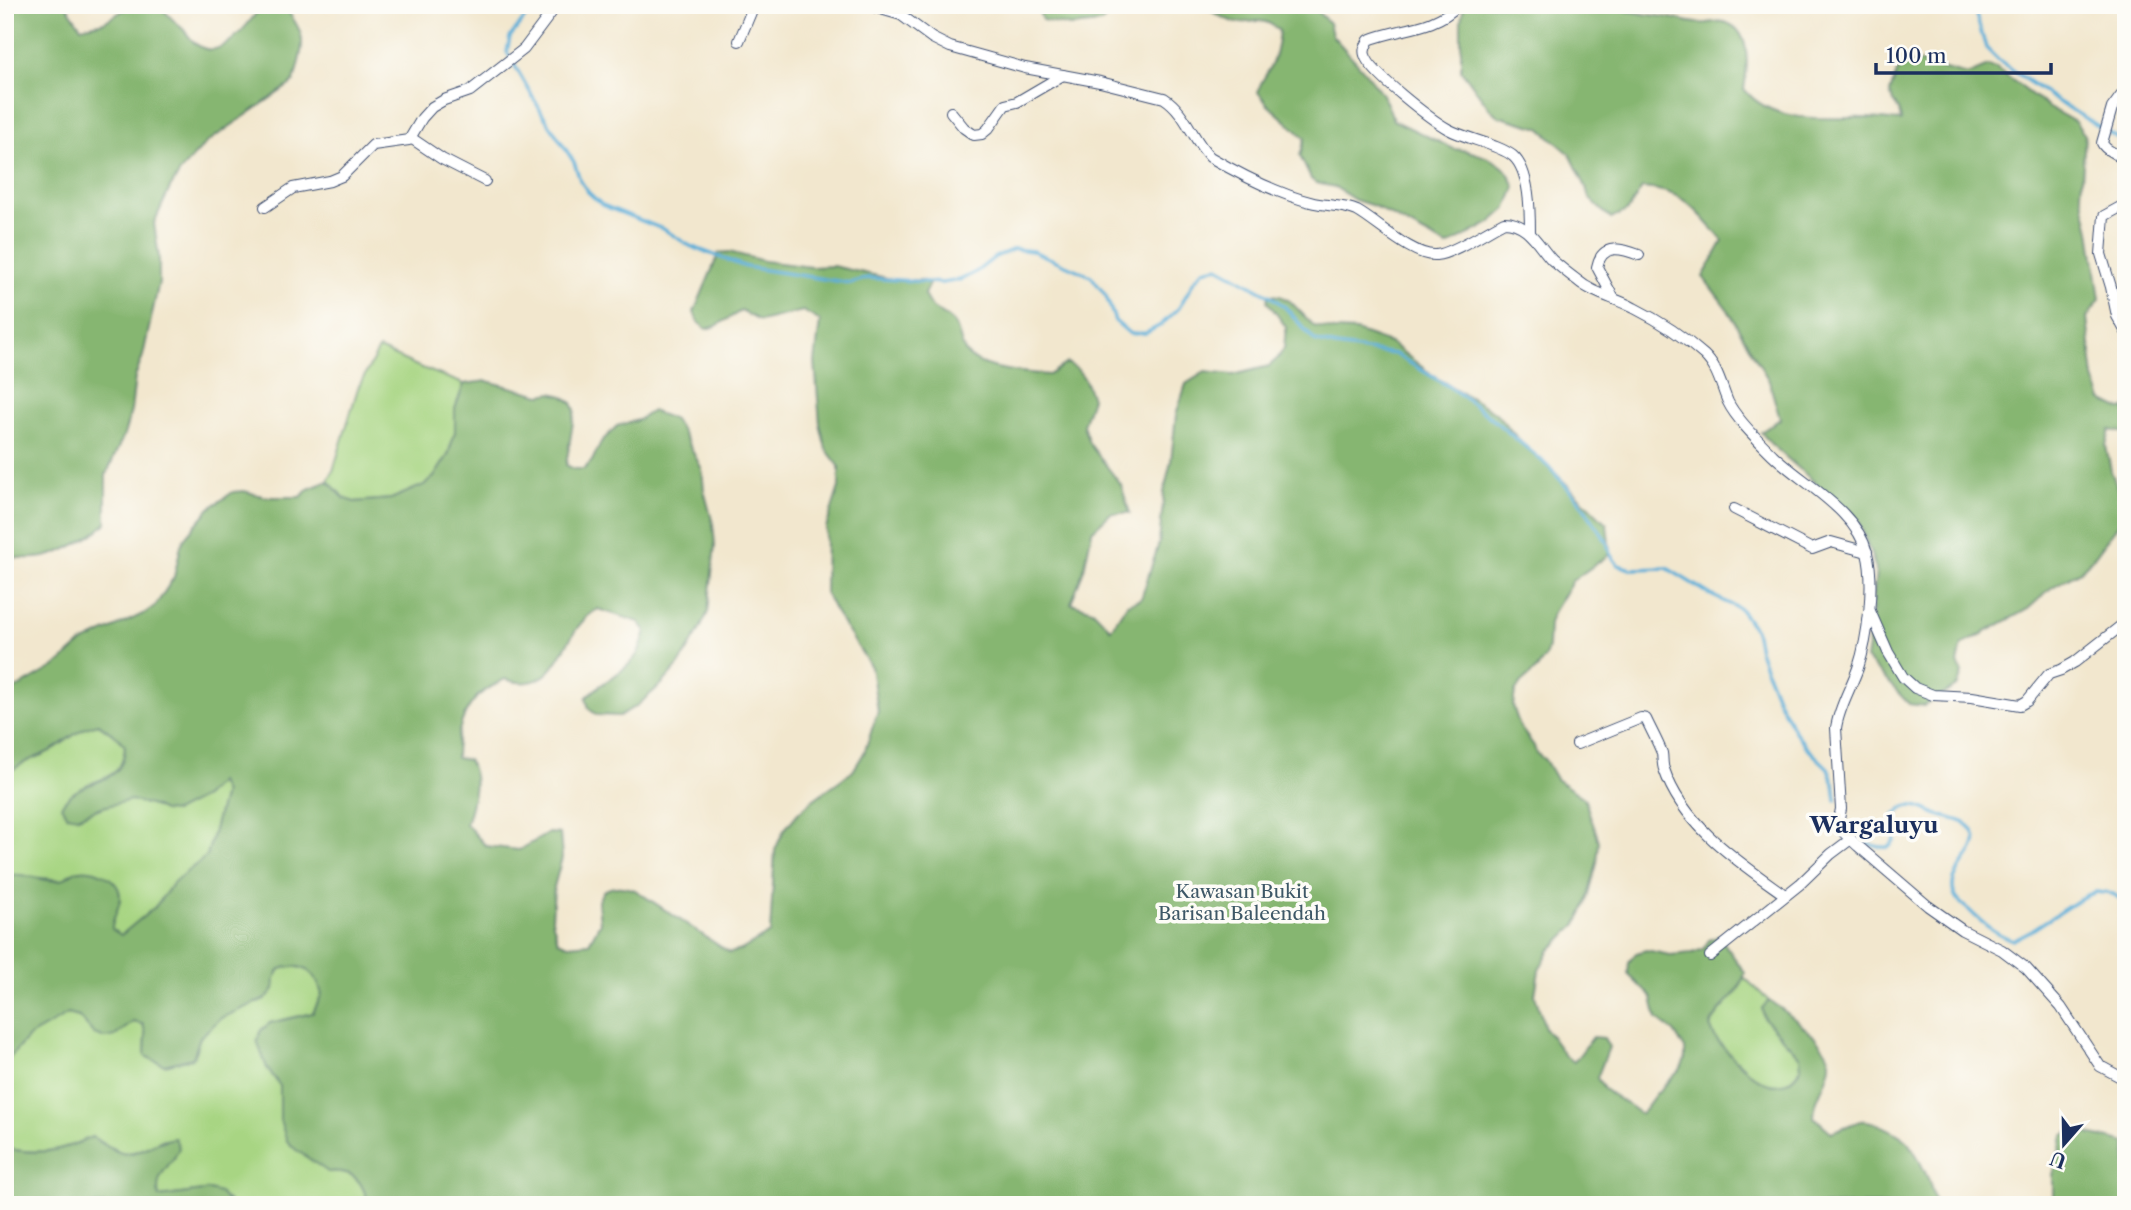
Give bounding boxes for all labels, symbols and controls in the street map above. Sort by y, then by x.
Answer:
scale bar [1876,32,2050,76]
text: 100 m [1886,43,1947,68]
district label: Wargaluyu [1809,811,1938,839]
park label: Kawasan Bukit Barisan Baleendah [1158,880,1326,925]
north arrow [2030,1108,2100,1178]
text: U [2047,1146,2070,1173]

